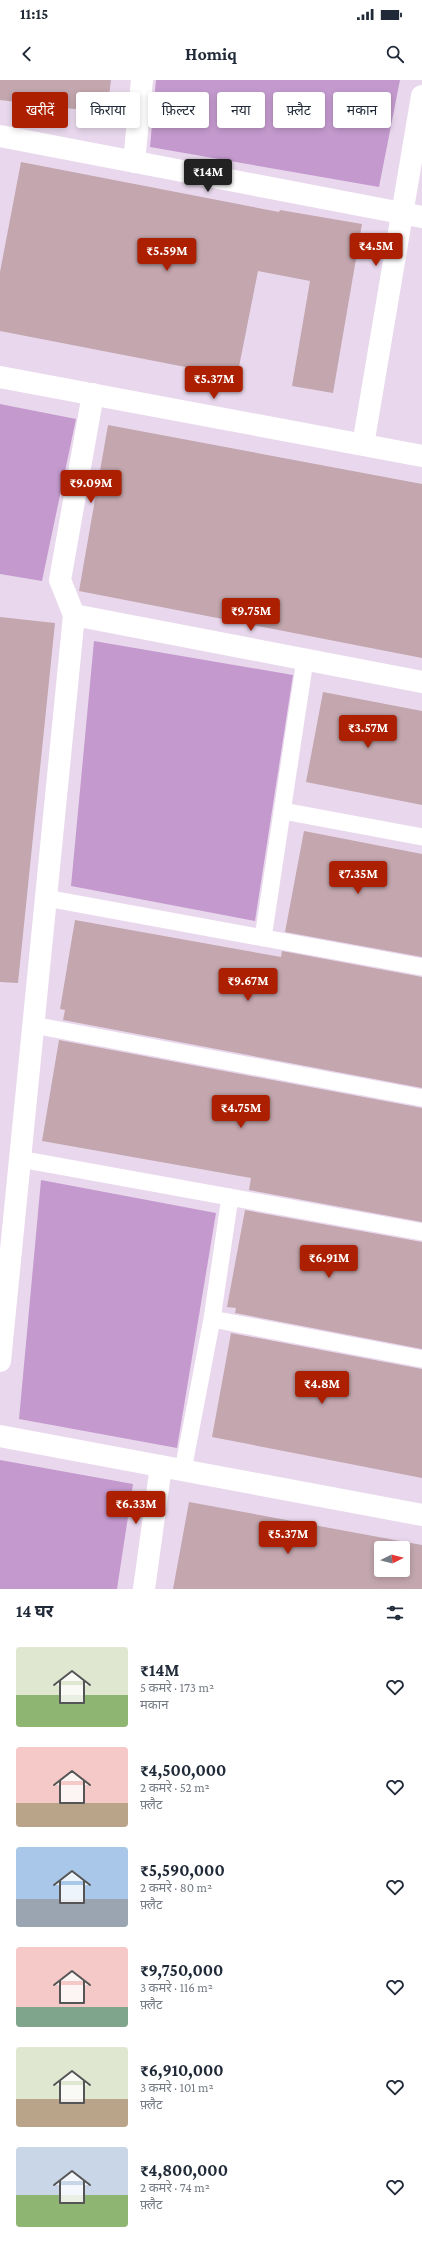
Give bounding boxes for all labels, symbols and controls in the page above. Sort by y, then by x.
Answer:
text: 11:15 [20,6,48,22]
icon: back [16,43,38,65]
icon: search [384,43,406,65]
text: Homiq [185,44,237,64]
chip: खरीदें [12,92,68,128]
chip: किराया [76,92,140,128]
chip: फ़िल्टर [148,92,209,128]
chip: नया [217,92,265,128]
chip: फ़्लैट [273,92,325,128]
chip: मकान [333,92,391,128]
pin: ₹14M [184,159,232,193]
text: ₹14M [193,164,223,179]
pin: ₹4.5M [348,233,404,267]
pin: ₹5.59M [134,238,200,272]
text: ₹4.5M [359,238,393,253]
text: ₹5.59M [146,243,188,258]
pin: ₹5.37M [181,366,247,400]
text: ₹5.37M [194,371,234,386]
pin: ₹9.09M [58,470,124,504]
text: ₹9.09M [70,475,112,490]
pin: ₹9.75M [218,598,284,632]
text: ₹9.75M [231,603,271,618]
pin: ₹3.57M [335,715,401,749]
text: ₹3.57M [348,720,388,735]
pin: ₹7.35M [325,861,391,895]
text: ₹7.35M [338,866,378,881]
pin: ₹9.67M [215,968,281,1002]
text: ₹9.67M [228,973,268,988]
pin: ₹4.75M [208,1095,274,1129]
text: ₹4.75M [221,1100,261,1115]
pin: ₹6.91M [296,1245,362,1279]
text: ₹6.91M [309,1250,349,1265]
pin: ₹4.8M [294,1371,350,1405]
text: ₹4.8M [304,1376,340,1391]
pin: ₹6.33M [103,1491,169,1525]
text: ₹6.33M [115,1496,157,1511]
pin: ₹5.37M [255,1521,321,1555]
text: ₹5.37M [268,1526,308,1541]
north arrow [374,1541,410,1577]
map controls [374,1541,410,1577]
text: 14 घर [16,1602,53,1621]
icon: filters [384,1602,406,1624]
text: ₹14M [140,1661,179,1680]
icon: home [48,1663,96,1711]
icon: heart [384,1676,406,1698]
text: 5 कमरे · 173 m² [140,1680,214,1695]
text: मकान [140,1697,168,1712]
text: ₹4,500,000 [140,1761,226,1780]
icon: home [48,1763,96,1811]
icon: heart [384,1776,406,1798]
text: 2 कमरे · 52 m² [140,1780,210,1795]
text: फ़्लैट [140,1797,163,1812]
text: ₹5,590,000 [140,1861,225,1880]
icon: home [48,1863,96,1911]
icon: heart [384,1876,406,1898]
text: 2 कमरे · 80 m² [140,1880,212,1895]
text: फ़्लैट [140,1897,163,1912]
text: ₹9,750,000 [140,1961,223,1980]
icon: home [48,1963,96,2011]
icon: heart [384,1976,406,1998]
text: 3 कमरे · 116 m² [140,1980,213,1995]
text: फ़्लैट [140,1997,163,2012]
text: ₹6,910,000 [140,2061,224,2080]
icon: home [48,2063,96,2111]
icon: heart [384,2076,406,2098]
text: 3 कमरे · 101 m² [140,2080,214,2095]
text: फ़्लैट [140,2097,163,2112]
text: ₹4,800,000 [140,2161,228,2180]
icon: home [48,2163,96,2211]
icon: heart [384,2176,406,2198]
text: 2 कमरे · 74 m² [140,2180,210,2195]
text: फ़्लैट [140,2197,163,2212]

